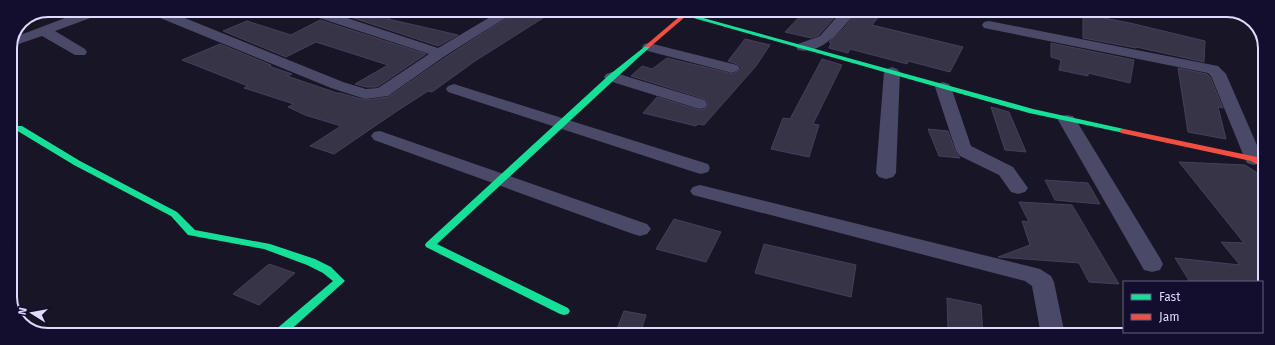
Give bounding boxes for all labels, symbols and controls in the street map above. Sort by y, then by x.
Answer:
legend [1123,281,1263,333]
text: Fast [1159,290,1181,304]
north arrow [12,293,52,333]
text: N [16,306,30,316]
text: Jam [1159,310,1179,324]

